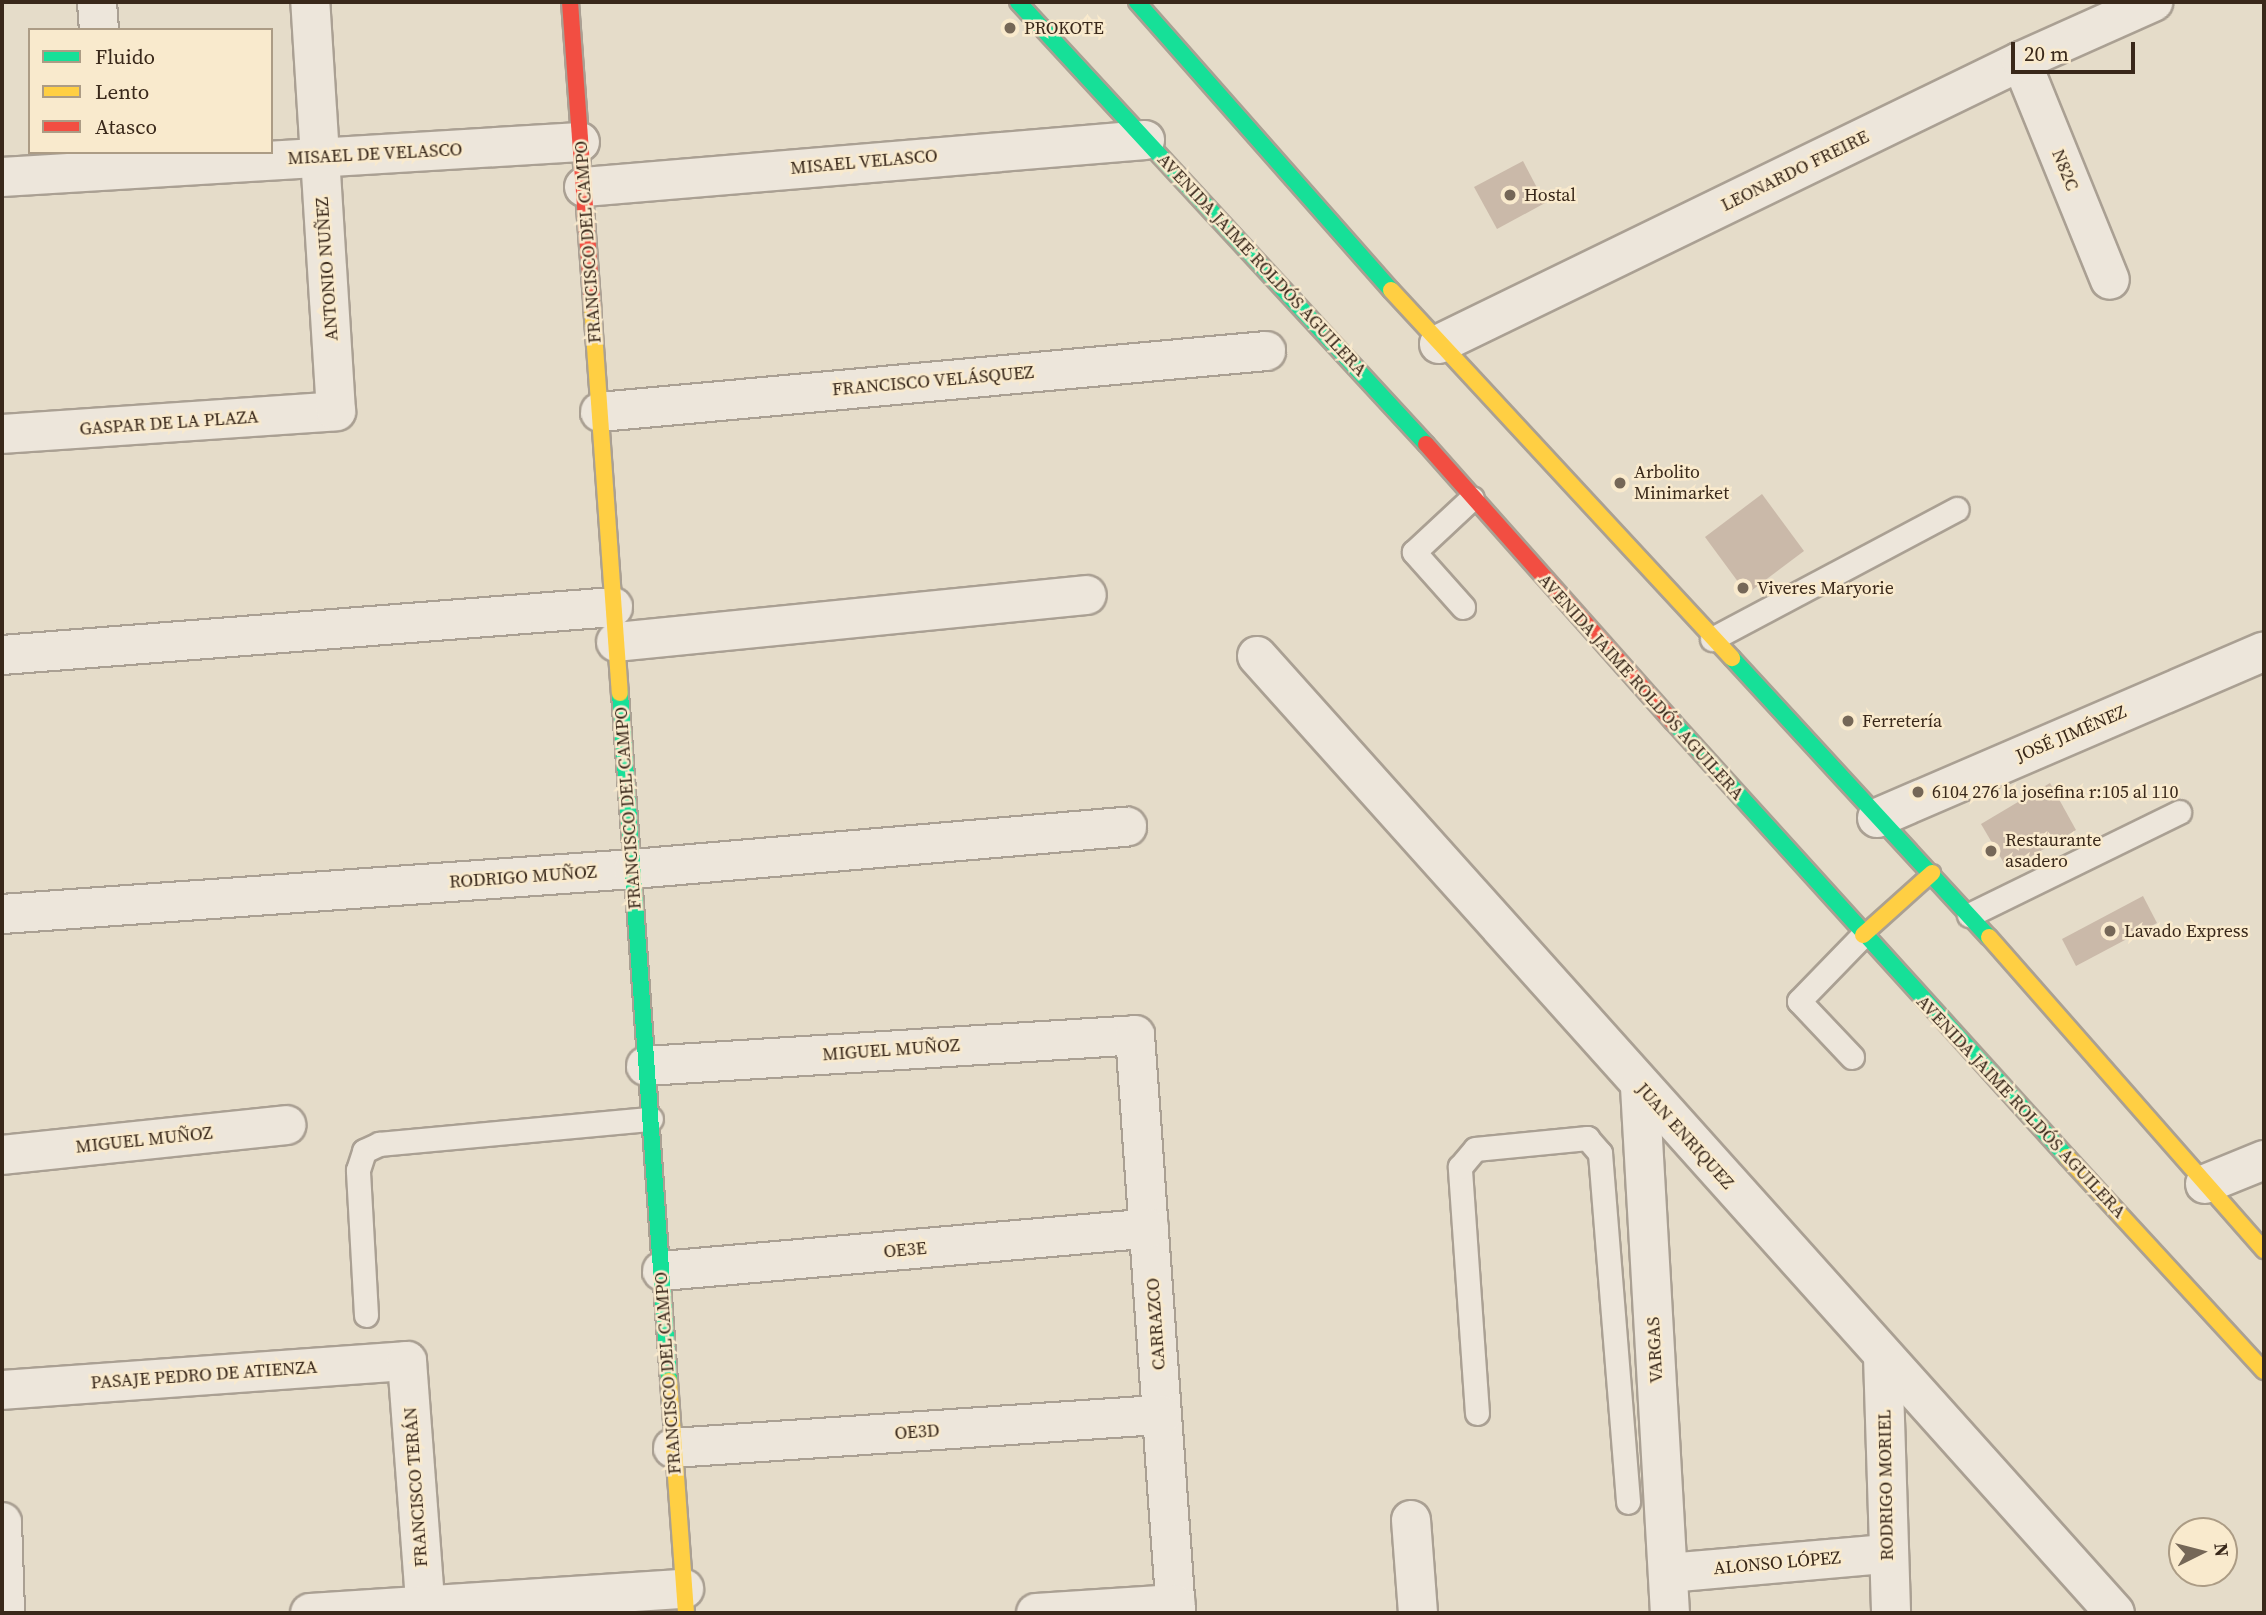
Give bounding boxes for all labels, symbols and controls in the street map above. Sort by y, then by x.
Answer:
place label: PROKOTE [1024,17,1104,39]
marker: PROKOTE [1002,20,1018,36]
legend [28,28,273,154]
scale bar [2014,28,2138,72]
text: 20 m [2024,39,2069,68]
text: Fluido [95,42,155,71]
text: Lento [95,77,149,106]
text: Atasco [95,112,157,141]
street label: LEONARDO FREIRE [1718,126,1872,216]
street label: MISAEL DE VELASCO [287,139,463,169]
street label: FRANCISCO DEL CAMPO [570,140,606,344]
street label: MISAEL VELASCO [789,145,939,179]
street label: N82C [2047,146,2083,194]
street label: AVENIDA JAIME ROLDÓS AGUILERA [1153,149,1371,381]
place label: Hostal [1524,184,1576,206]
marker: Hostal [1502,187,1518,203]
street label: ANTONIO NUÑEZ [311,196,343,342]
street label: FRANCISCO VELÁSQUEZ [831,361,1035,401]
street label: GASPAR DE LA PLAZA [79,406,259,440]
place label: Arbolito Minimarket [1634,462,1729,504]
marker: Arbolito Minimarket [1612,475,1628,491]
street label: AVENIDA JAIME ROLDÓS AGUILERA [1534,569,1748,805]
place label: Viveres Maryorie [1757,577,1894,599]
marker: Viveres Maryorie [1735,580,1751,596]
street label: JOSÉ JIMÉNEZ [2013,701,2129,767]
street label: FRANCISCO DEL CAMPO [610,706,646,910]
place label: Ferretería [1862,710,1942,732]
marker: Ferretería [1840,713,1856,729]
place label: 6104 276 la josefina r:105 al 110 [1932,781,2179,803]
marker: 6104 276 la josefina r:105 al 110 [1910,784,1926,800]
place label: Restaurante asadero [2005,830,2101,872]
marker: Restaurante asadero [1983,843,1999,859]
street label: RODRIGO MUÑOZ [448,861,598,893]
place label: Lavado Express [2124,920,2248,942]
marker: Lavado Express [2102,923,2118,939]
street label: AVENIDA JAIME ROLDÓS AGUILERA [1912,991,2130,1223]
street label: MIGUEL MUÑOZ [822,1034,960,1066]
street label: JUAN ENRIQUEZ [1632,1078,1738,1194]
street label: MIGUEL MUÑOZ [74,1122,214,1158]
street label: OE3E [883,1237,927,1263]
street label: FRANCISCO DEL CAMPO [650,1271,686,1475]
street label: CARRAZCO [1142,1277,1170,1371]
street label: VARGAS [1642,1316,1668,1384]
street label: PASAJE PEDRO DE ATIENZA [90,1356,318,1394]
street label: FRANCISCO TERÁN [400,1406,432,1568]
street label: RODRIGO MORIEL [1874,1409,1898,1561]
street label: OE3D [894,1420,940,1444]
north arrow [2168,1517,2238,1587]
text: N [2208,1542,2236,1558]
street label: ALONSO LÓPEZ [1713,1547,1841,1579]

